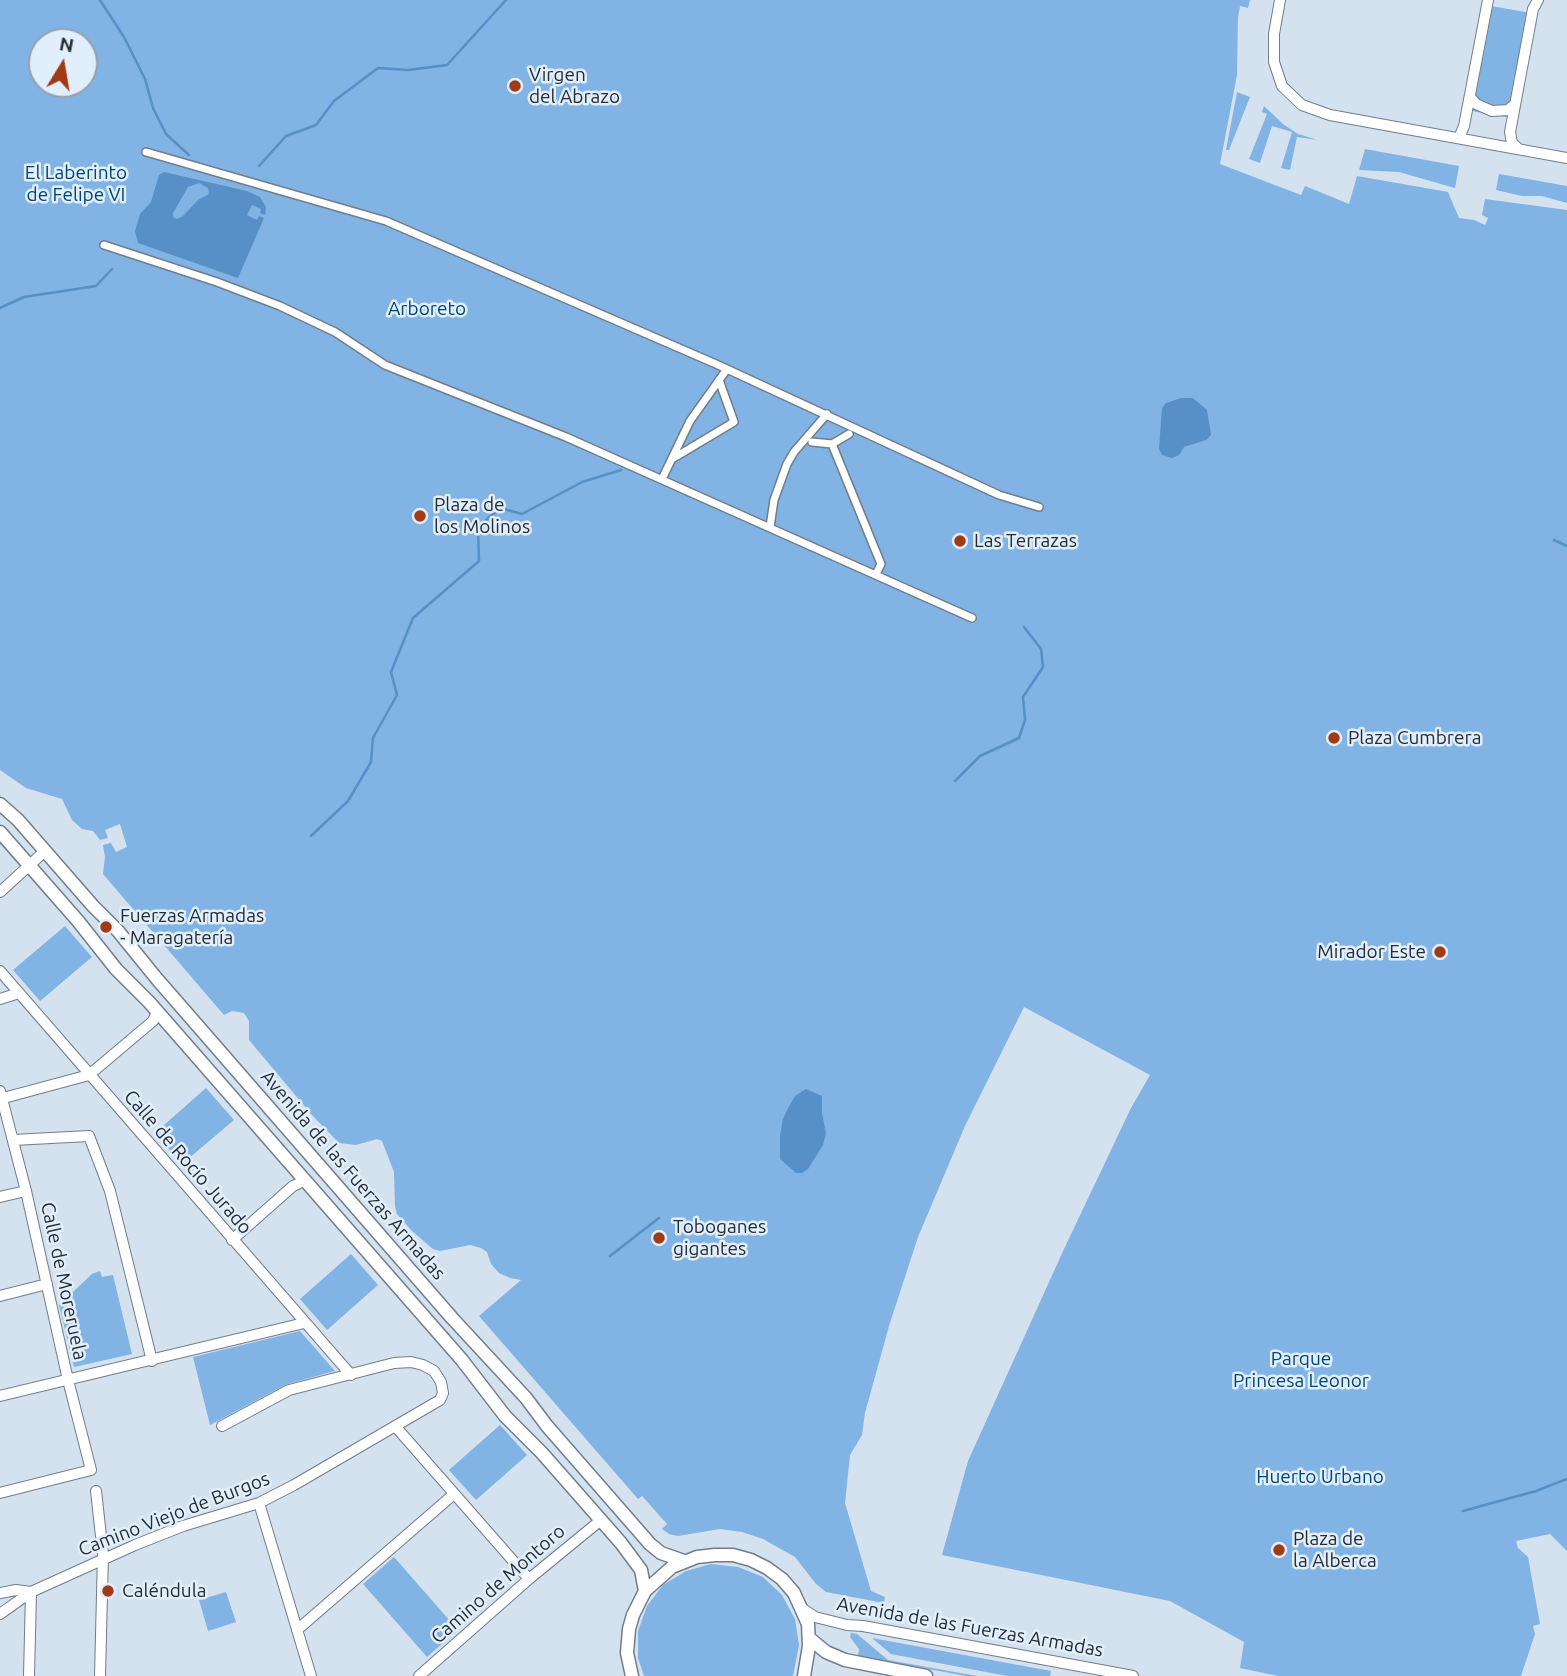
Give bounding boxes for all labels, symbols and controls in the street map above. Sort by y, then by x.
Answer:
north arrow [28,28,98,98]
text: N [58,32,76,57]
place label: Virgen del Abrazo [529,64,620,108]
marker: Virgen del Abrazo [507,78,523,94]
park label: El Laberinto de Felipe VI [25,162,127,206]
park label: Arboreto [388,298,466,320]
place label: Plaza de los Molinos [434,494,530,538]
marker: Plaza de los Molinos [412,508,428,524]
place label: Las Terrazas [974,530,1077,552]
marker: Las Terrazas [952,533,968,549]
place label: Plaza Cumbrera [1348,727,1481,749]
marker: Plaza Cumbrera [1326,730,1342,746]
place label: Fuerzas Armadas - Maragatería [120,905,264,949]
marker: Fuerzas Armadas - Maragatería [98,919,114,935]
place label: Mirador Este [1317,941,1426,963]
marker: Mirador Este [1432,944,1448,960]
street label: Avenida de las Fuerzas Armadas [256,1066,450,1284]
street label: Calle de Rocío Jurado [119,1085,257,1239]
street label: Calle de Moreruela [36,1200,92,1362]
place label: Toboganes gigantes [673,1216,766,1260]
marker: Toboganes gigantes [651,1230,667,1246]
park label: Parque Princesa Leonor [1233,1348,1369,1392]
park label: Huerto Urbano [1256,1466,1384,1488]
street label: Camino Viejo de Burgos [75,1467,273,1561]
street label: Camino de Montoro [426,1520,570,1648]
place label: Plaza de la Alberca [1293,1528,1377,1572]
marker: Plaza de la Alberca [1271,1542,1287,1558]
place label: Caléndula [122,1580,206,1602]
marker: Caléndula [100,1583,116,1599]
street label: Avenida de las Fuerzas Armadas [835,1592,1105,1662]

